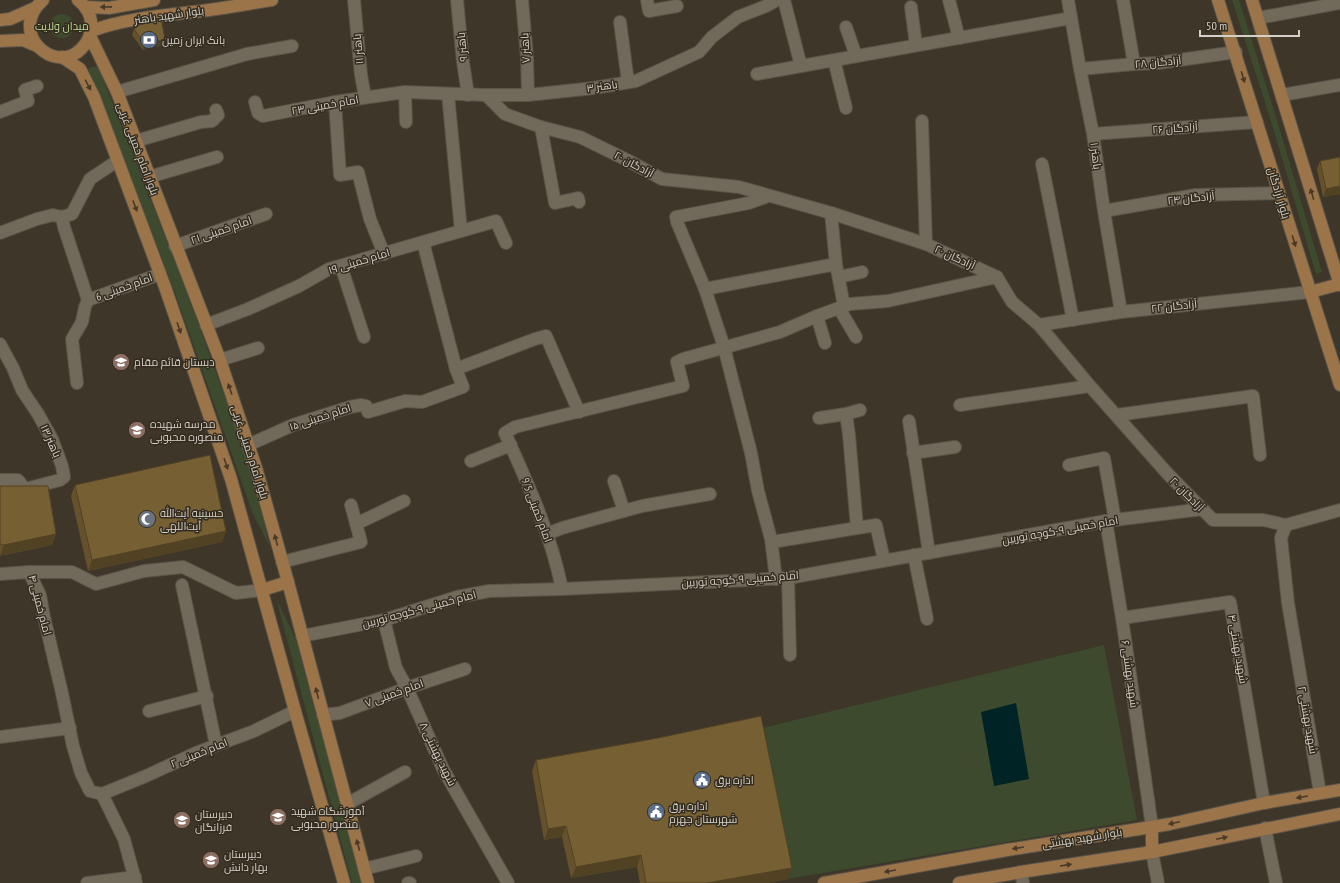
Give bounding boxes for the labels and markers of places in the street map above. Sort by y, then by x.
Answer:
bank icon: بانک ایران زمین [139,30,159,50]
place label: بانک ایران زمین [162,33,225,47]
school or university icon: دبستان قائم مقام [111,352,131,372]
place label: دبستان قائم مقام [134,355,215,370]
place label: مدرسه شهیده منصوره محبوبی [150,417,224,444]
school or university icon: مدرسه شهیده منصوره محبوبی [127,420,147,440]
place label: حسینیه آیت‌الله آیت‌اللهی [160,505,223,533]
mosque icon: حسینیه آیت‌الله آیت‌اللهی [137,509,157,529]
public building icon: اداره برق [692,770,712,790]
place label: اداره برق [715,773,754,787]
place label: اداره برق شهرستان جهرم [669,799,737,827]
public building icon: اداره برق شهرستان جهرم [646,802,666,822]
place label: آموزشگاه شهید منصور محبوبی [291,804,365,831]
place label: دبیرستان فرزانگان [195,807,233,834]
school or university icon: آموزشگاه شهید منصور محبوبی [268,807,288,827]
school or university icon: دبیرستان فرزانگان [172,810,192,830]
place label: دبیرستان بهار دانش [224,847,268,874]
school or university icon: دبیرستان بهار دانش [201,850,221,870]

